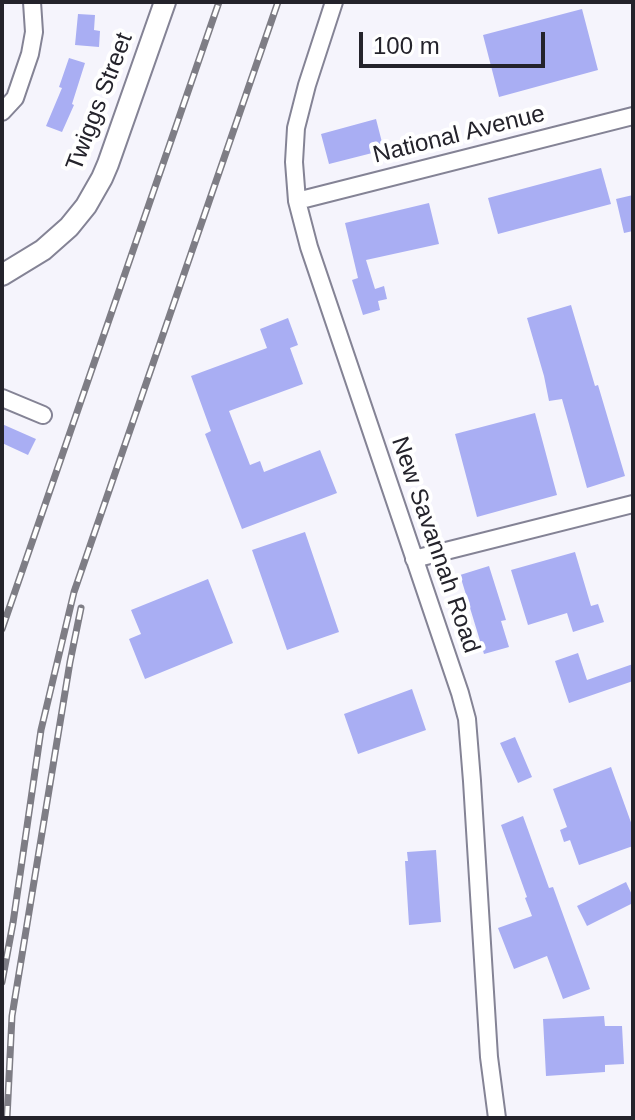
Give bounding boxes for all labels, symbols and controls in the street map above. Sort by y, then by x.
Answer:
scale bar [363,16,549,66]
street label: Twiggs Street [61,29,139,175]
text: 100 m [373,32,440,59]
street label: National Avenue [370,100,548,170]
street label: New Savannah Road [384,433,486,657]

